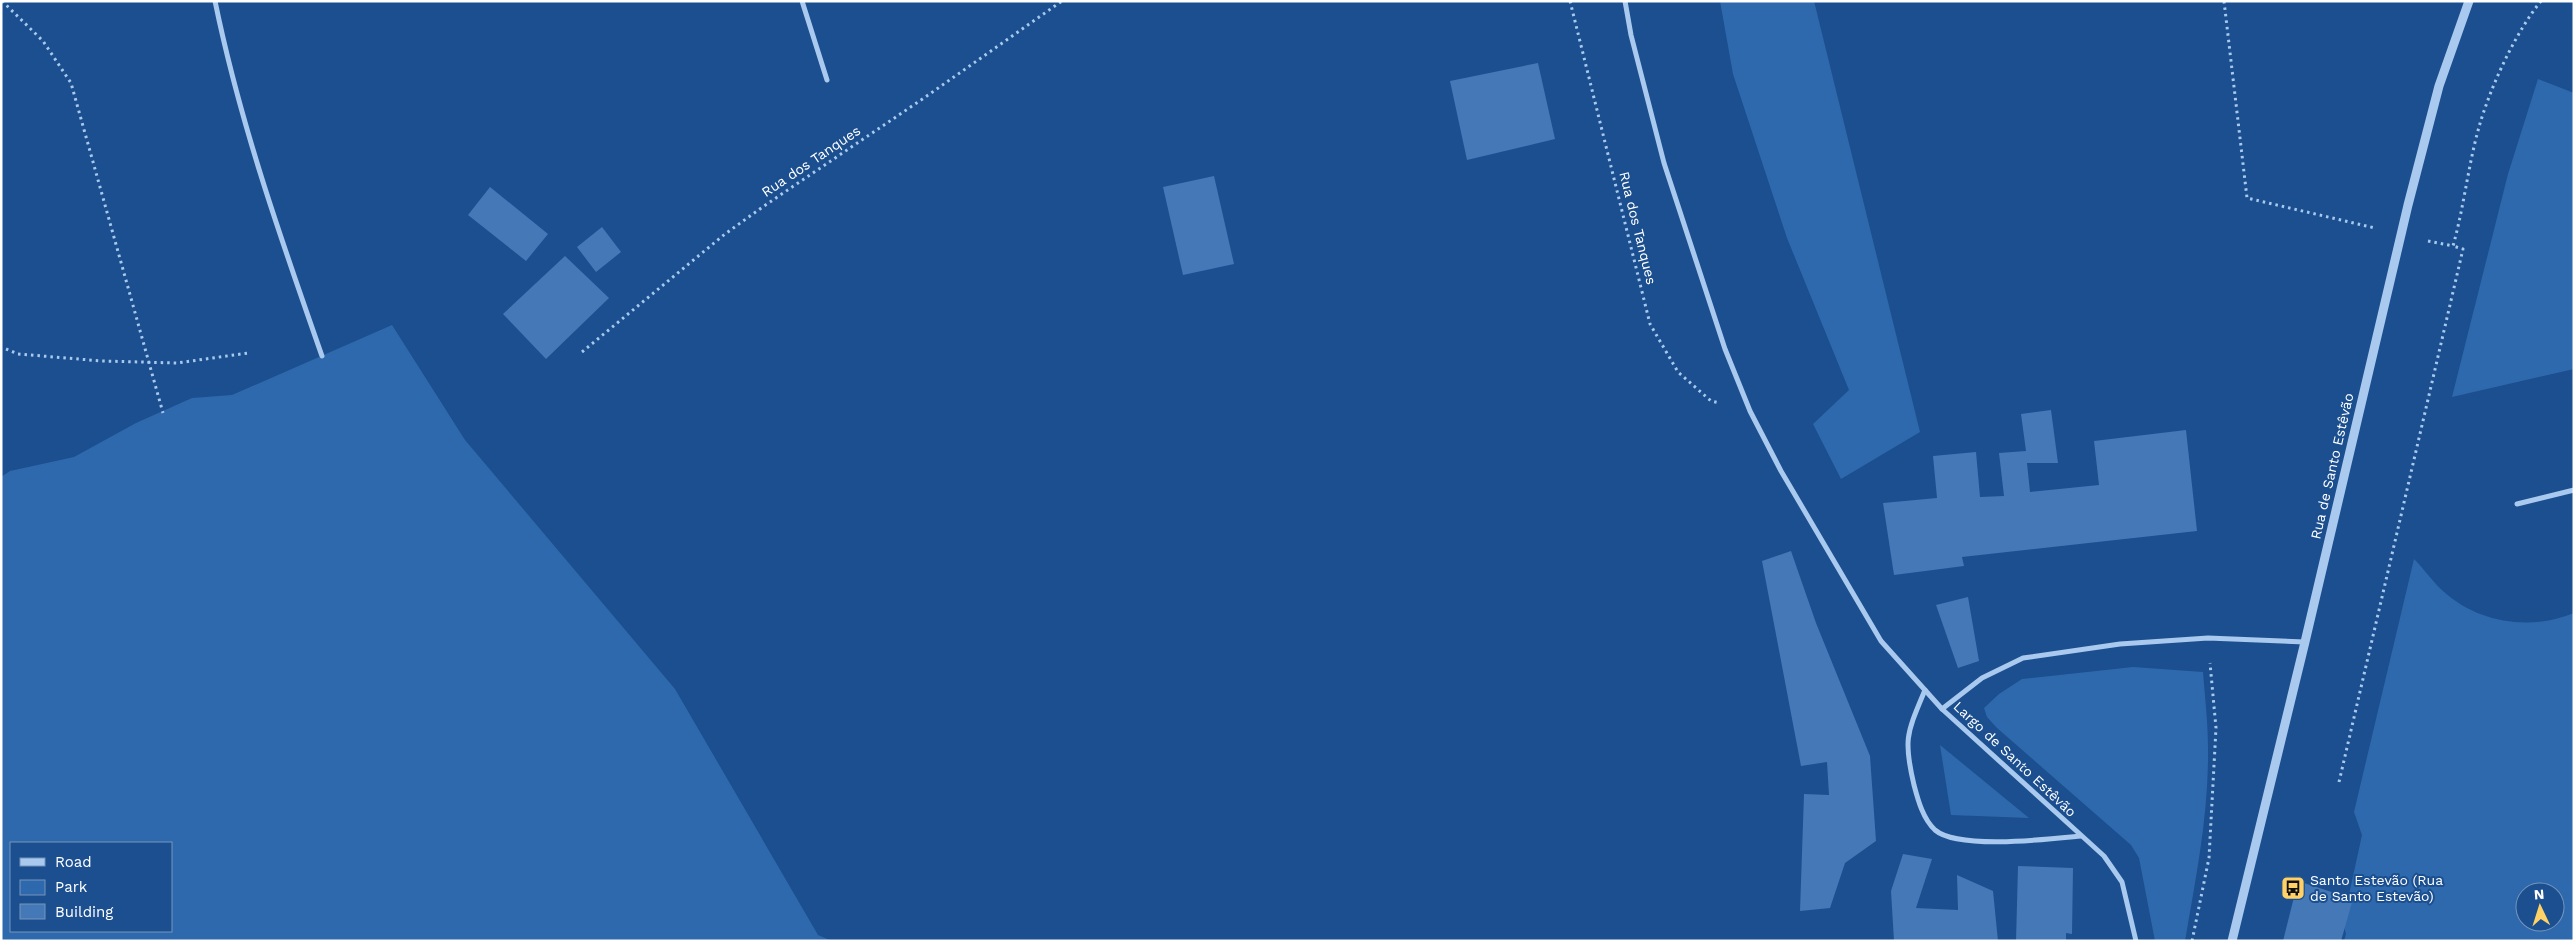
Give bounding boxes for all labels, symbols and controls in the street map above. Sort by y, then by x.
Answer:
street label: Rua dos Tanques [759,122,863,200]
street label: Rua dos Tanques [1616,170,1660,286]
street label: Rua de Santo Estêvão [2307,391,2357,541]
street label: Largo de Santo Estêvão [1950,698,2080,820]
legend [10,842,172,932]
text: Road [55,853,92,871]
place label: Santo Estevão (Rua de Santo Estevão) [2310,872,2443,904]
bus stop icon: Santo Estevão (Rua de Santo Estevão) [2280,875,2306,901]
text: Park [55,878,88,896]
north arrow [2515,882,2565,932]
text: N [2533,886,2545,902]
text: Building [55,903,113,921]

